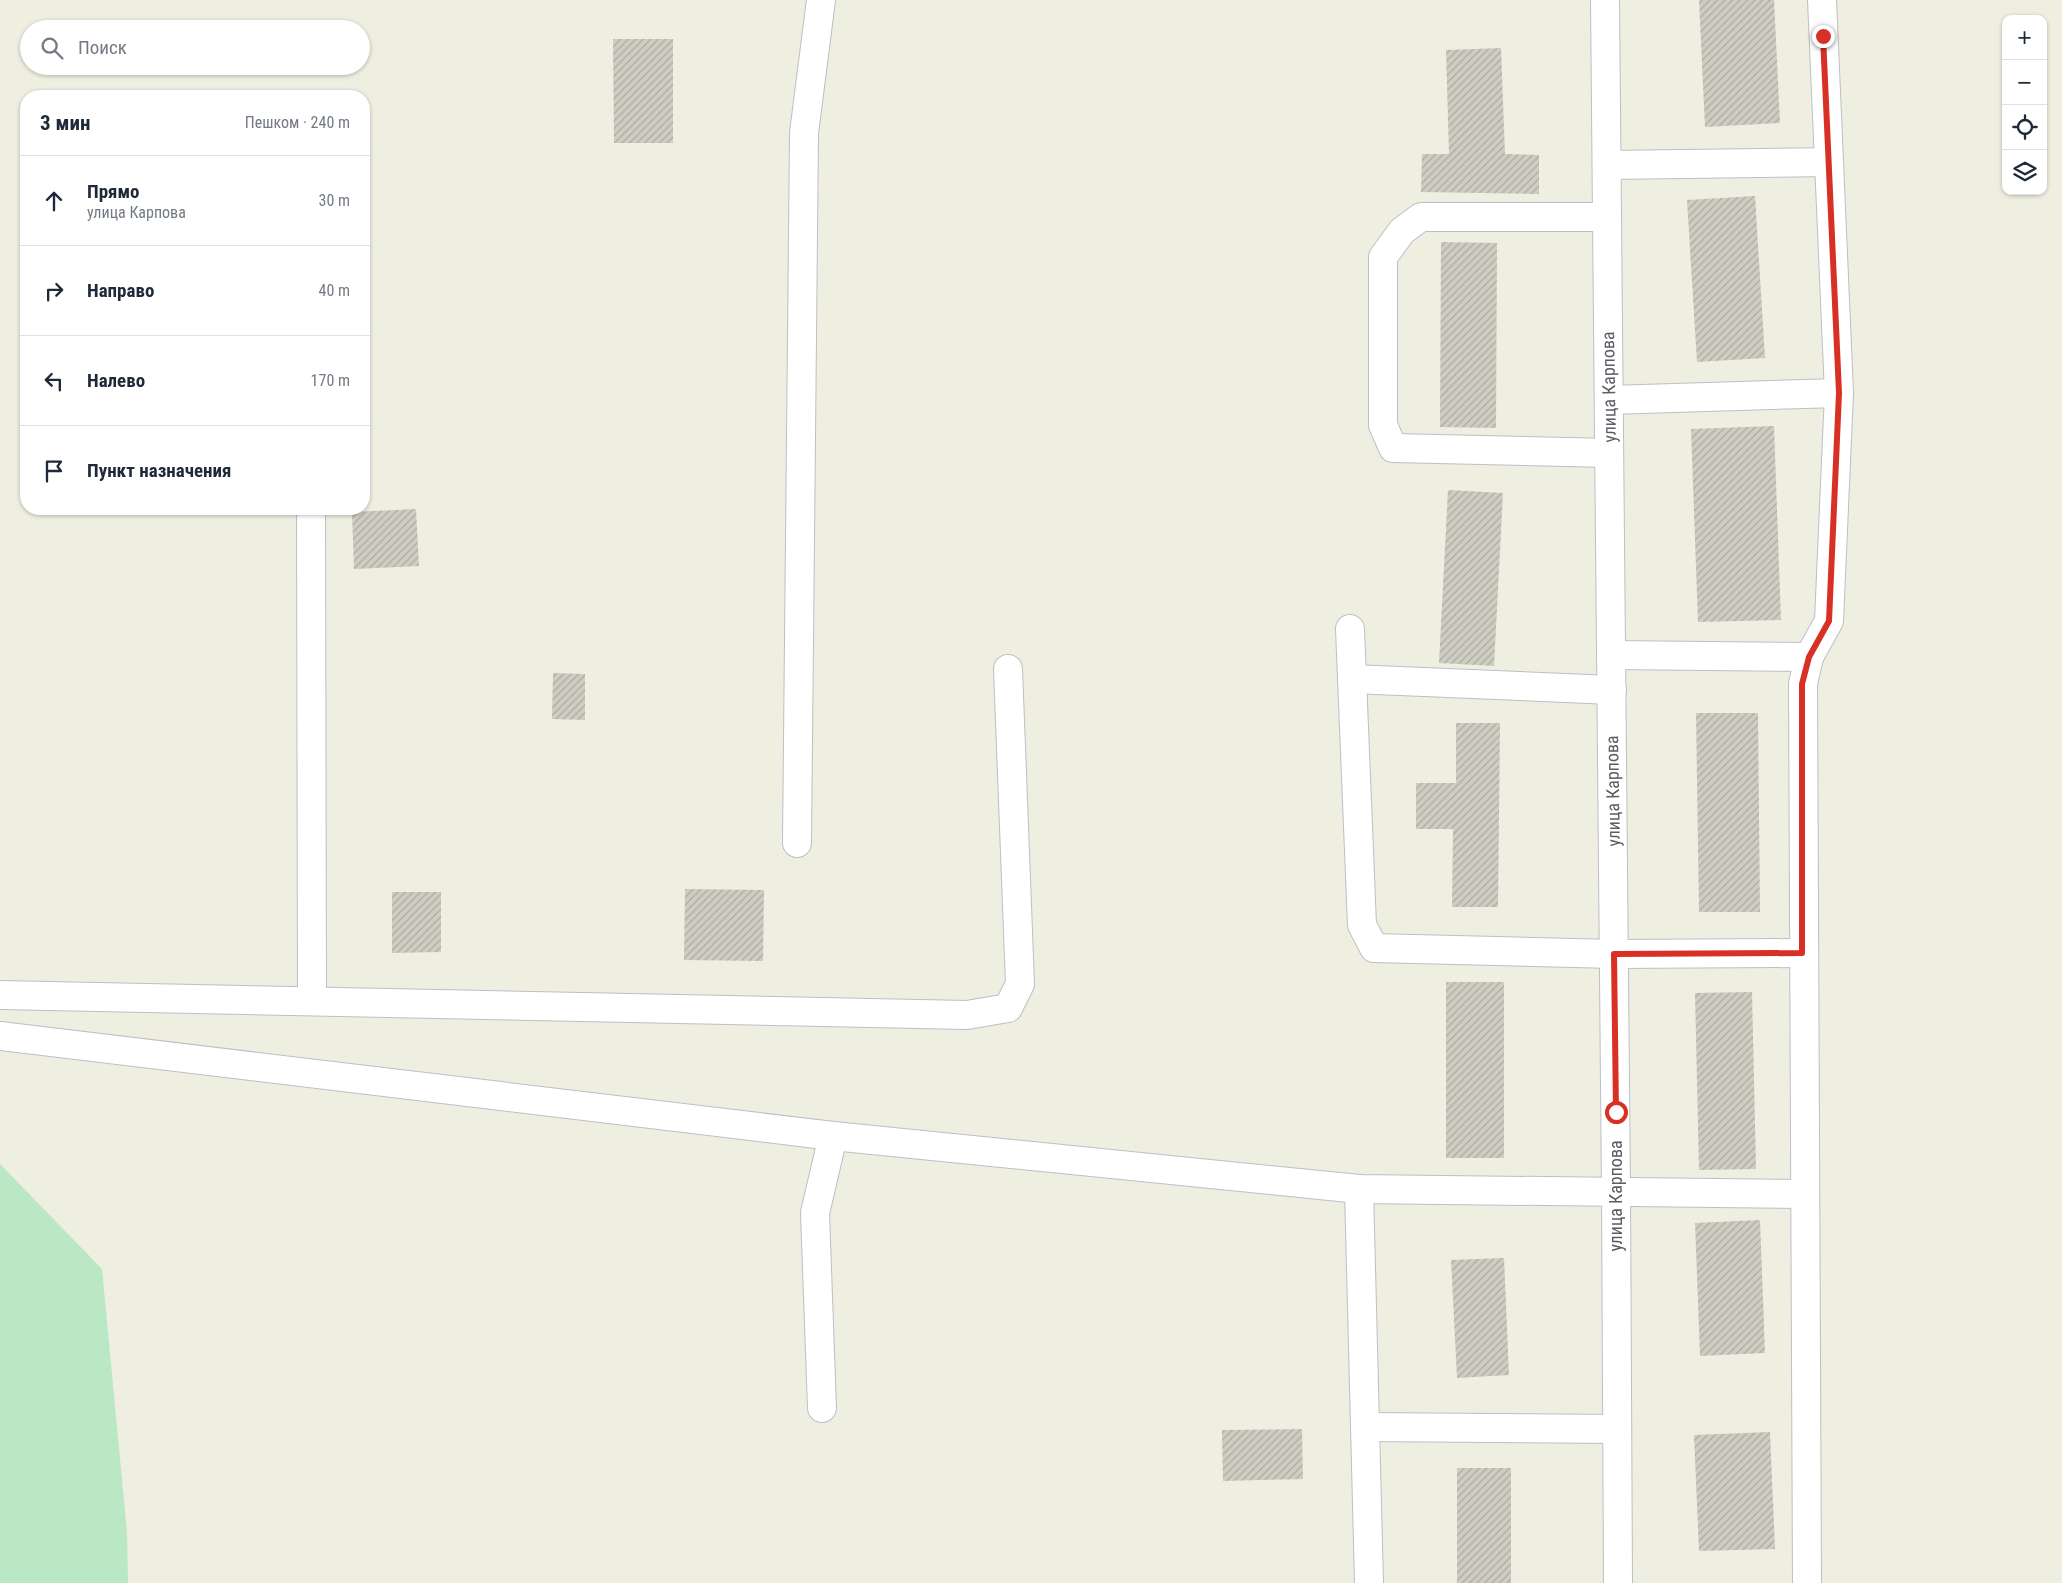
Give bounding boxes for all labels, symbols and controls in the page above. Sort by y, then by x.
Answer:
map controls [2002,15,2047,195]
button: + [2002,15,2047,60]
search box [20,20,370,75]
route end [1812,25,1835,48]
icon: search [38,34,66,62]
text: Поиск [78,36,127,59]
button: − [2002,60,2047,105]
button: locate [2002,105,2047,150]
text: 3 мин [40,111,90,135]
text: Пешком · 240 m [245,113,350,132]
button: layers [2002,150,2047,195]
text: Прямо [87,180,140,203]
icon: ahead [40,187,68,215]
text: 30 m [318,191,350,210]
text: улица Карпова [87,203,186,222]
icon: right [40,277,68,305]
text: Направо [87,279,154,302]
text: 40 m [318,281,350,300]
street label: улица Карпова [1597,331,1620,443]
icon: left [40,367,68,395]
text: Налево [87,369,145,392]
text: 170 m [311,371,350,390]
icon: arrive [40,457,68,485]
text: Пункт назначения [87,459,231,482]
street label: улица Карпова [1601,735,1624,847]
route start [1605,1101,1628,1124]
street label: улица Карпова [1605,1140,1626,1252]

